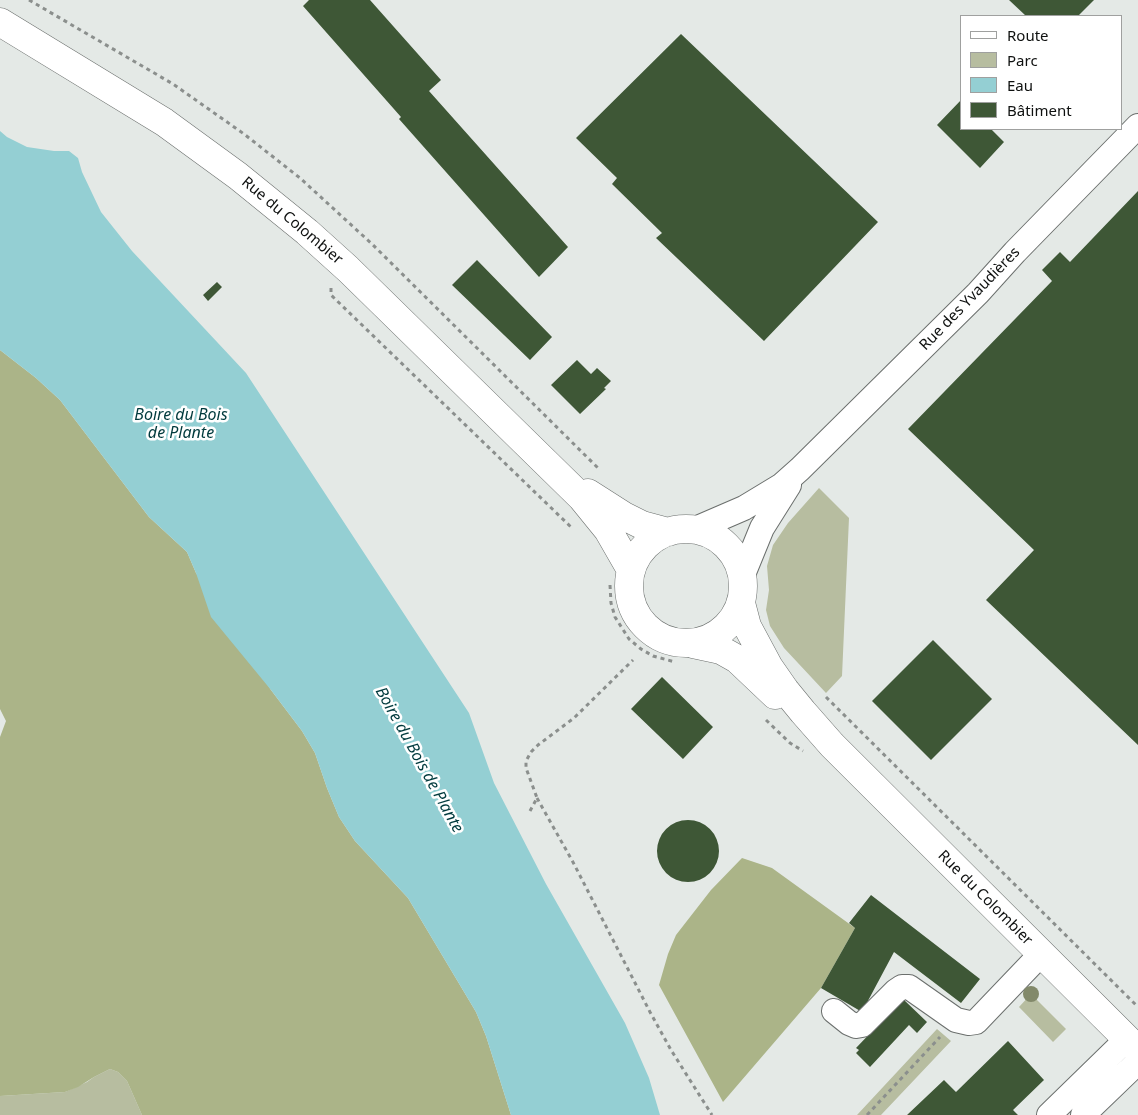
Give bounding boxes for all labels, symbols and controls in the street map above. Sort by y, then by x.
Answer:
legend [960,15,1123,130]
text: Route [1007,25,1049,45]
text: Parc [1007,50,1038,70]
text: Eau [1007,75,1033,95]
text: Bâtiment [1007,100,1072,120]
street label: Rue du Colombier [238,173,346,269]
street label: Rue des Yvaudières [916,244,1024,354]
water label: Boire du Bois de Plante [134,405,228,443]
water label: Boire du Bois de Plante [371,684,467,836]
street label: Rue du Colombier [934,847,1036,949]

